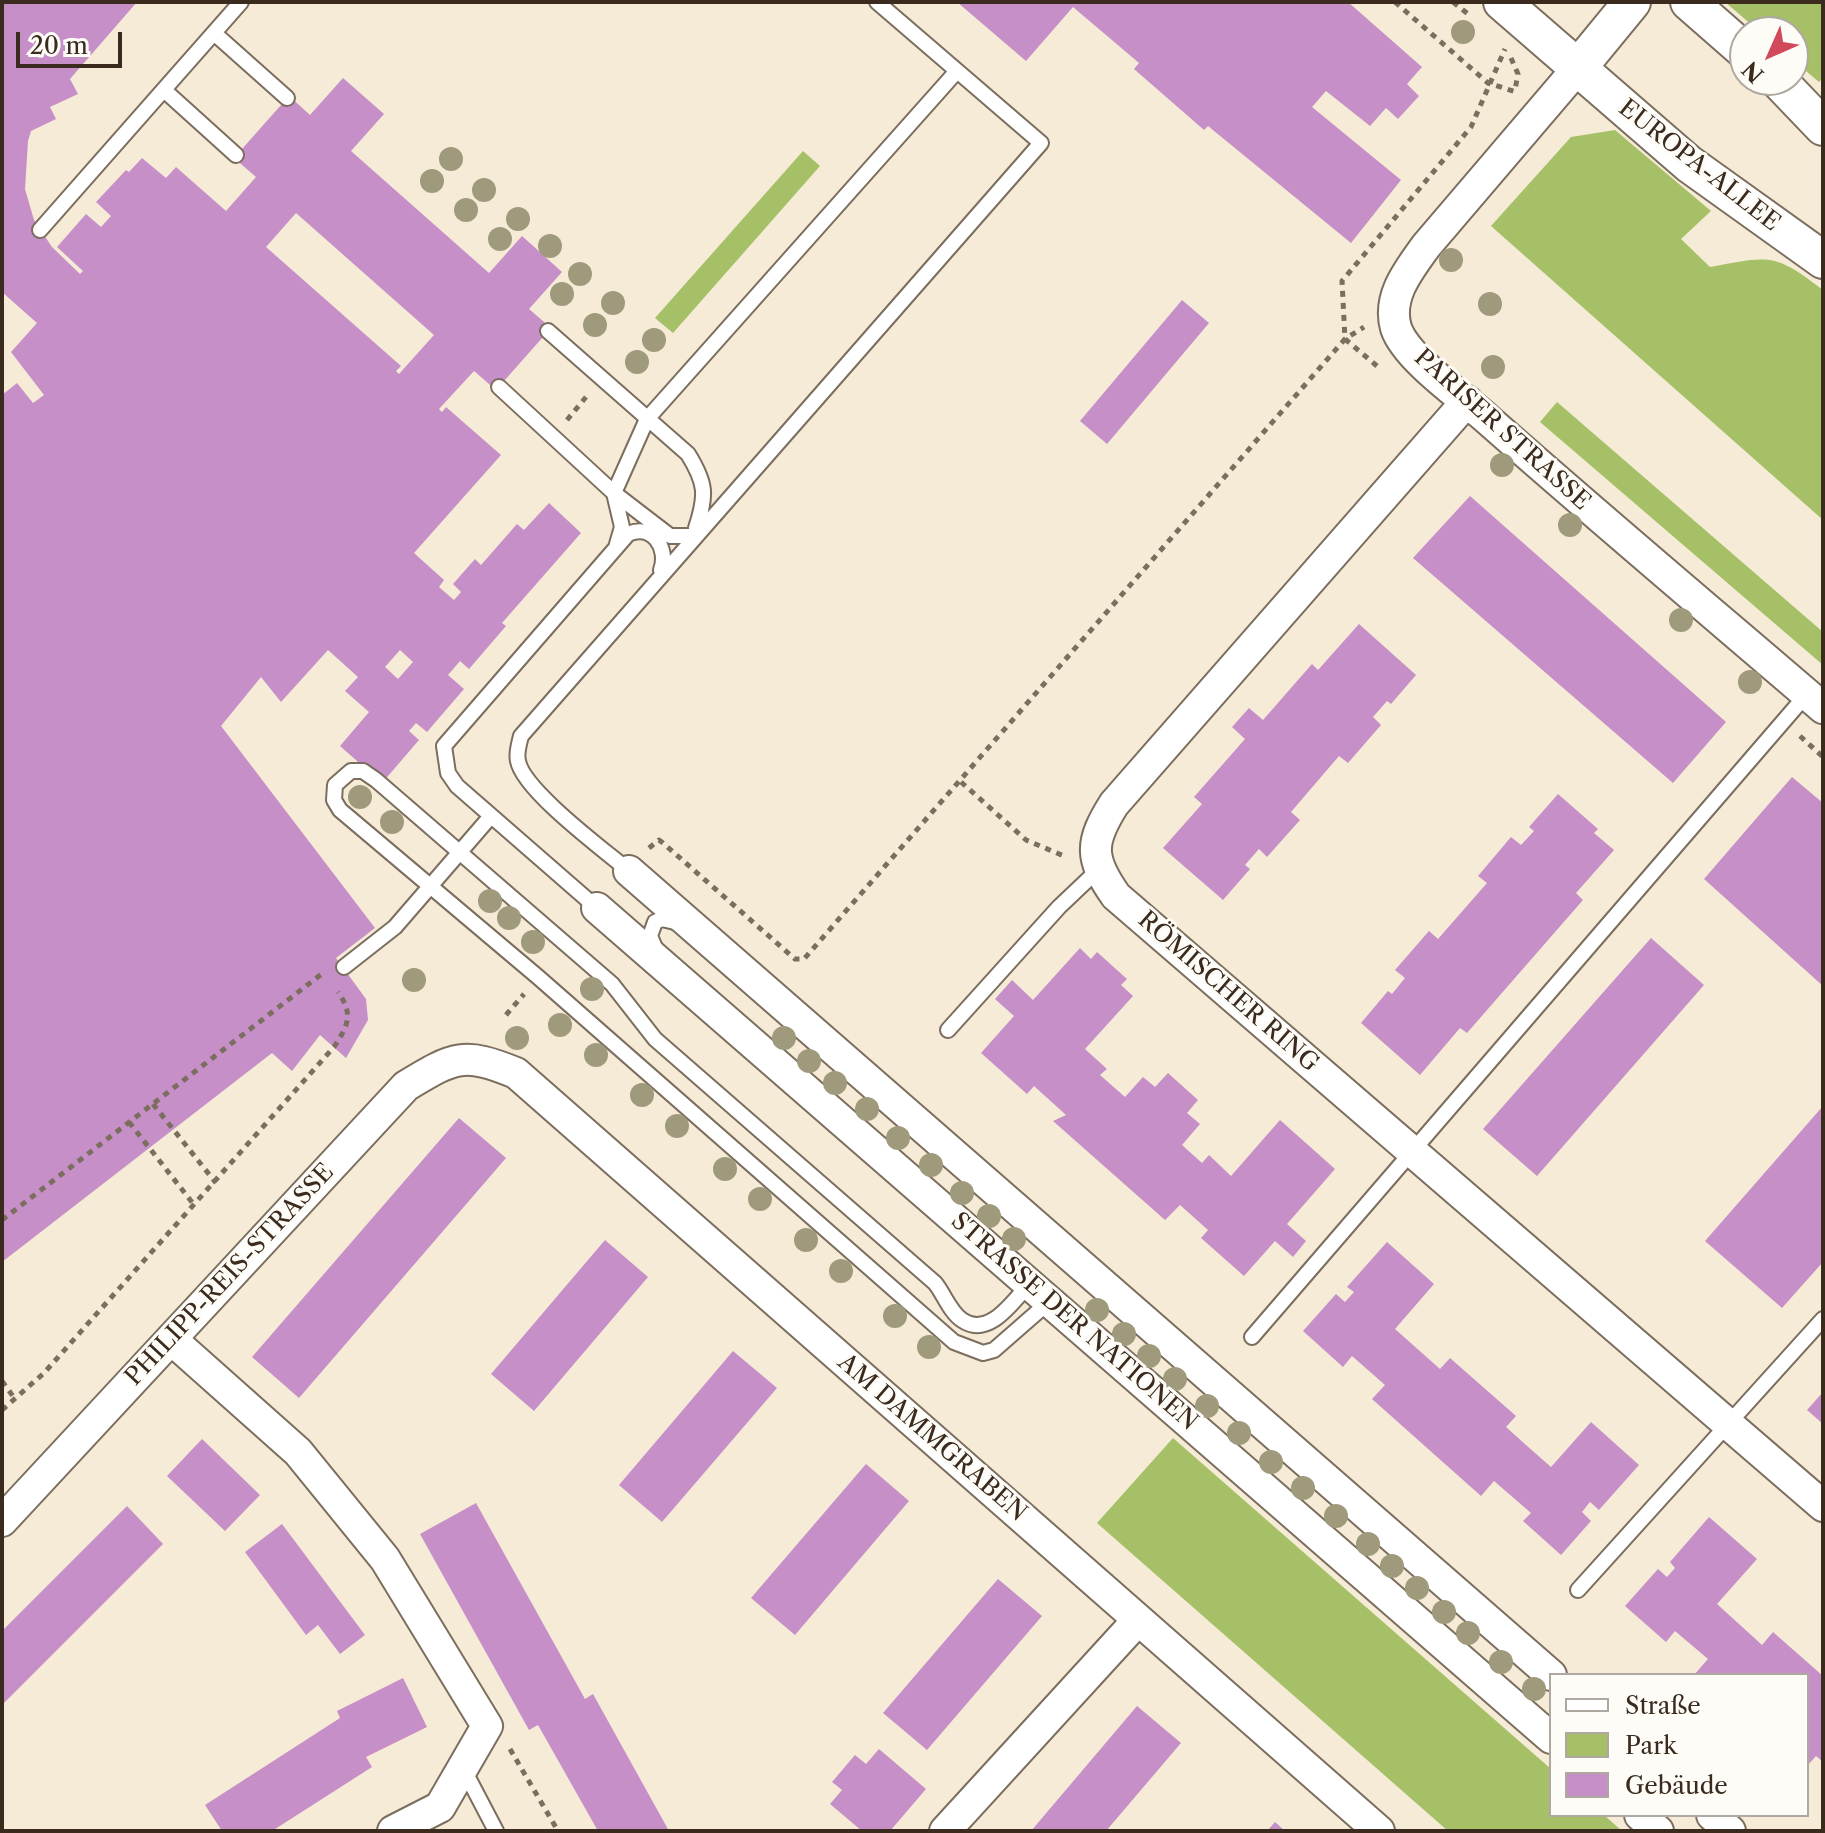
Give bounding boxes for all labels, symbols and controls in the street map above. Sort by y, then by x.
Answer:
scale bar [20,16,126,66]
north arrow [1729,16,1809,96]
text: 20 m [30,31,88,60]
text: N [1737,56,1769,88]
street label: EUROPA-ALLEE [1613,94,1785,238]
street label: PARISER STRASSE [1408,343,1596,517]
street label: RÖMISCHER RING [1132,906,1324,1078]
street label: PHILIPP-REIS-STRASSE [120,1158,340,1392]
street label: STRASSE DER NATIONEN [945,1207,1203,1437]
street label: AM DAMMGRABEN [832,1348,1032,1528]
legend [1549,1673,1809,1817]
text: Straße [1625,1691,1701,1720]
text: Park [1625,1731,1677,1760]
text: Gebäude [1625,1771,1728,1800]

